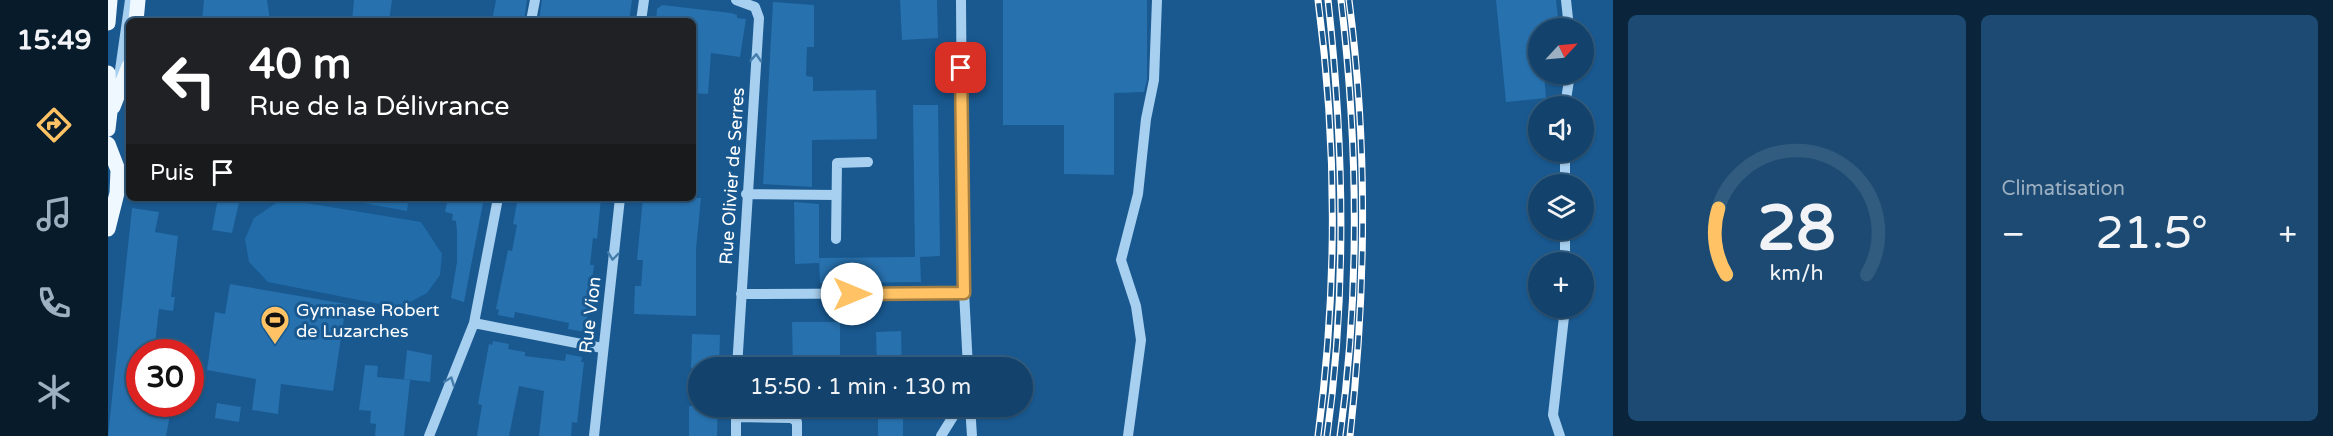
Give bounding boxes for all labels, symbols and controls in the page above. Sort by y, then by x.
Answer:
north arrow [1528,18,1594,84]
map controls [1528,18,1594,318]
text: 15:49 [17,24,91,57]
text: 40 m [249,39,351,90]
icon: left [150,42,228,120]
pin [935,42,986,93]
icon: arrive [944,51,977,84]
one-way arrow [749,53,762,62]
street label: Rue Olivier de Serres [715,87,749,265]
text: Rue de la Délivrance [249,90,510,123]
button: sound [1528,96,1594,162]
icon: directions [33,104,75,146]
icon: arrive [206,156,239,189]
text: Puis [150,160,194,186]
button: layers [1528,174,1594,240]
text: Climatisation [2002,177,2125,201]
text: 28 [1758,192,1836,267]
icon: music [33,193,75,235]
text: 21.5° [2095,207,2208,261]
text: − [2002,215,2025,254]
text: + [2278,215,2297,254]
one-way arrow [607,252,620,261]
button: + [1528,252,1594,318]
text: km/h [1770,260,1824,286]
position arrow [820,262,884,326]
street label: Rue Vion [574,275,606,355]
icon: phone [33,282,75,324]
place label: Gymnase Robert de Luzarches [296,299,440,342]
sports icon: Gymnase Robert de Luzarches [259,304,291,346]
speed limit sign: 30 [126,339,204,417]
icon: climate [33,371,75,413]
text: 15:50 · 1 min · 130 m [750,374,971,400]
one-way arrow [443,376,455,387]

